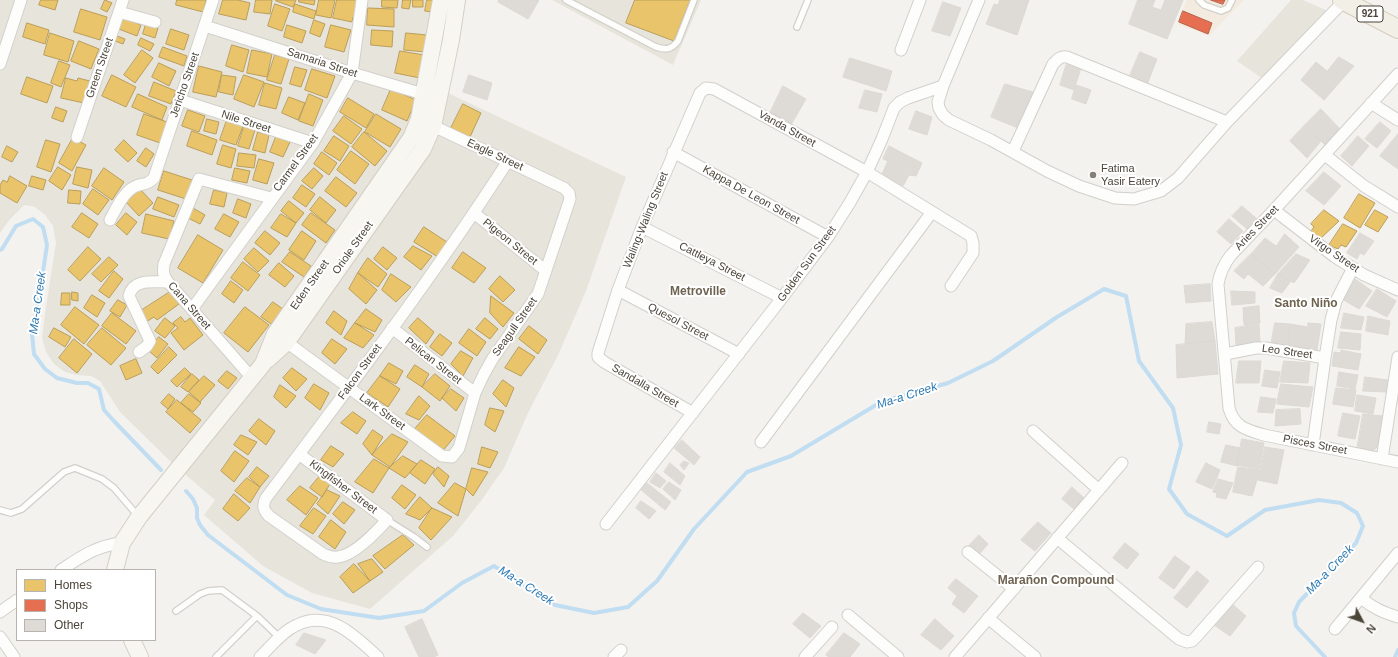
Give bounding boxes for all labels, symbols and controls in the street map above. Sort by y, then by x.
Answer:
road number: 921 [1357,6,1383,22]
street label: Green Street [84,36,116,100]
street label: Samaria Street [285,45,359,81]
street label: Jericho Street [168,51,202,119]
street label: Nile Street [220,108,272,136]
street label: Vanda Street [756,108,818,150]
street label: Carmel Street [271,132,321,194]
street label: Eagle Street [465,136,525,174]
place label: Fatima Yasir Eatery [1101,162,1160,188]
street label: Kappa De Leon Street [700,163,802,227]
street label: Waling-Waling Street [621,170,671,270]
marker: Fatima Yasir Eatery [1088,170,1098,180]
street label: Aries Street [1232,203,1282,253]
street label: Pigeon Street [480,216,540,268]
street label: Oriole Street [330,219,376,277]
street label: Golden Sun Street [775,224,839,304]
street label: Virgo Street [1306,232,1362,276]
street label: Cattleya Street [677,240,747,284]
street label: Eden Street [288,257,332,313]
water label: Ma-a Creek [27,271,49,335]
street label: Cana Street [165,280,213,332]
district label: Metroville [670,285,726,299]
street label: Seagull Street [490,295,540,359]
district label: Santo Niño [1274,297,1338,311]
street label: Quesol Street [645,300,711,344]
street label: Pelican Street [402,335,464,387]
street label: Falcon Street [335,342,385,402]
street label: Leo Street [1261,342,1313,362]
street label: Sandalla Street [609,361,681,411]
water label: Ma-a Creek [875,379,939,413]
street label: Lark Street [356,391,408,433]
street label: Pisces Street [1282,432,1348,458]
street label: Kingfisher Street [307,457,379,517]
water label: Ma-a Creek [1303,542,1357,598]
water label: Ma-a Creek [496,563,556,609]
legend [16,569,156,641]
district label: Marañon Compound [998,574,1114,588]
text: Homes [54,578,92,592]
text: Shops [54,598,88,612]
north arrow [1342,601,1382,641]
text: Other [54,618,84,632]
text: N [1364,622,1378,636]

